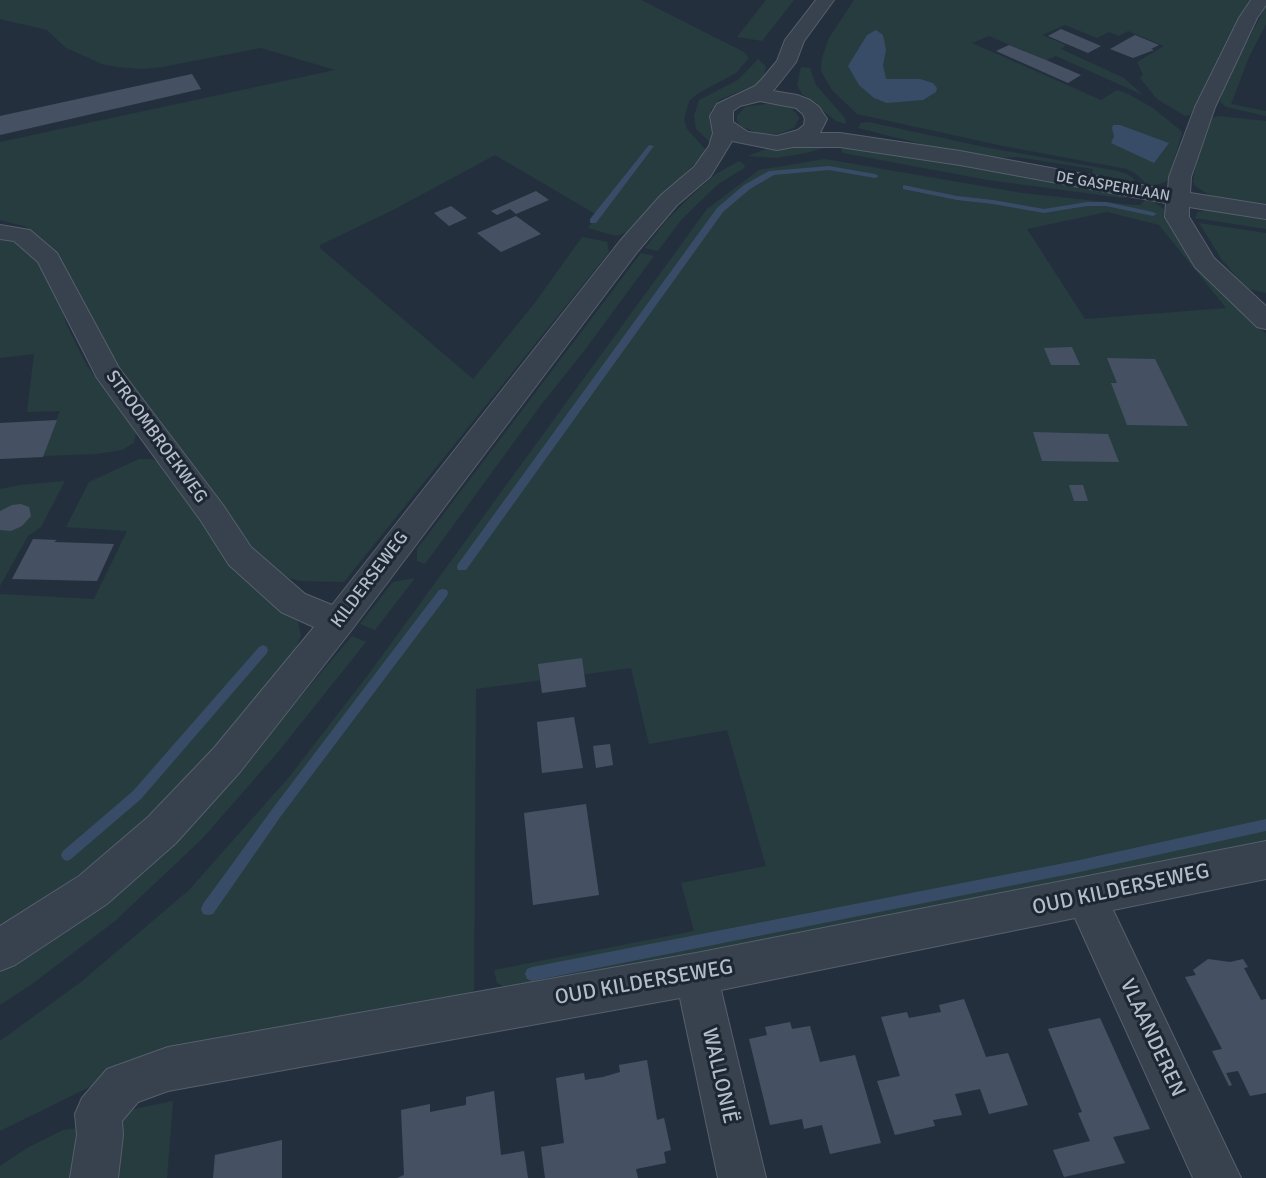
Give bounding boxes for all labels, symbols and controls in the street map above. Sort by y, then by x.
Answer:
street label: DE GASPERILAAN [1055,168,1171,206]
street label: STROOMBROEKWEG [101,367,211,507]
street label: KILDERSEWEG [327,528,413,632]
street label: OUD KILDERSEWEG [1030,859,1212,921]
street label: OUD KILDERSEWEG [553,955,735,1011]
street label: VLAANDEREN [1114,975,1190,1101]
street label: WALLONIË [696,1026,742,1126]

